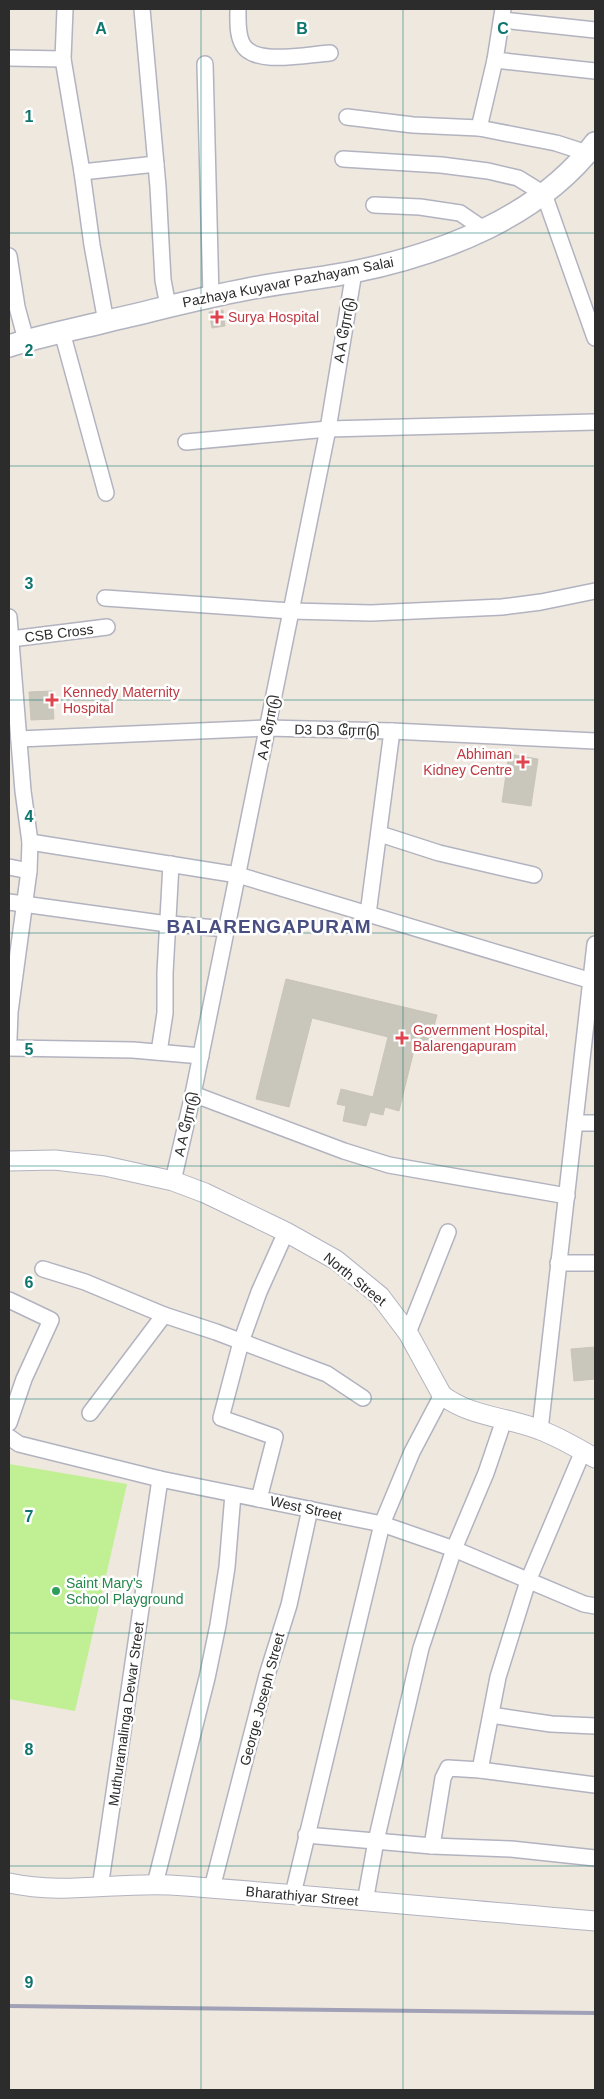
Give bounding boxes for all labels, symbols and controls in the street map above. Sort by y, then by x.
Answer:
text: A [95,20,107,37]
text: B [296,20,308,37]
text: C [497,20,509,37]
text: 1 [25,108,34,125]
street label: Pazhaya Kuyavar Pazhayam Salai [181,254,395,310]
street label: A A ரோடு [330,296,360,364]
place label: Surya Hospital [228,309,319,325]
marker: Surya Hospital [210,310,224,324]
text: 2 [25,342,34,359]
text: 3 [25,575,34,592]
street label: CSB Cross [24,621,94,645]
place label: Kennedy Maternity Hospital [63,684,180,716]
marker: Kennedy Maternity Hospital [45,693,59,707]
street label: A A ரோடு [254,693,284,761]
street label: D3 D3 ரோடு [294,721,380,741]
place label: Abhiman Kidney Centre [423,746,512,778]
marker: Abhiman Kidney Centre [516,755,530,769]
text: 4 [25,808,34,825]
district label: BALARENGAPURAM [166,916,372,937]
place label: Government Hospital, Balarengapuram [413,1022,548,1054]
marker: Government Hospital, Balarengapuram [395,1031,409,1045]
text: 5 [25,1041,34,1058]
street label: A A ரோடு [171,1090,203,1158]
street label: North Street [321,1249,389,1309]
text: 6 [25,1274,34,1291]
street label: West Street [269,1493,343,1523]
text: 7 [25,1508,34,1525]
place label: Saint Mary's School Playground [66,1575,184,1607]
marker: Saint Mary's School Playground [50,1585,62,1597]
street label: Muthuramalinga Dewar Street [105,1621,147,1807]
street label: George Joseph Street [237,1631,287,1767]
text: 8 [25,1741,34,1758]
street label: Bharathiyar Street [245,1883,359,1909]
text: 9 [25,1974,34,1991]

